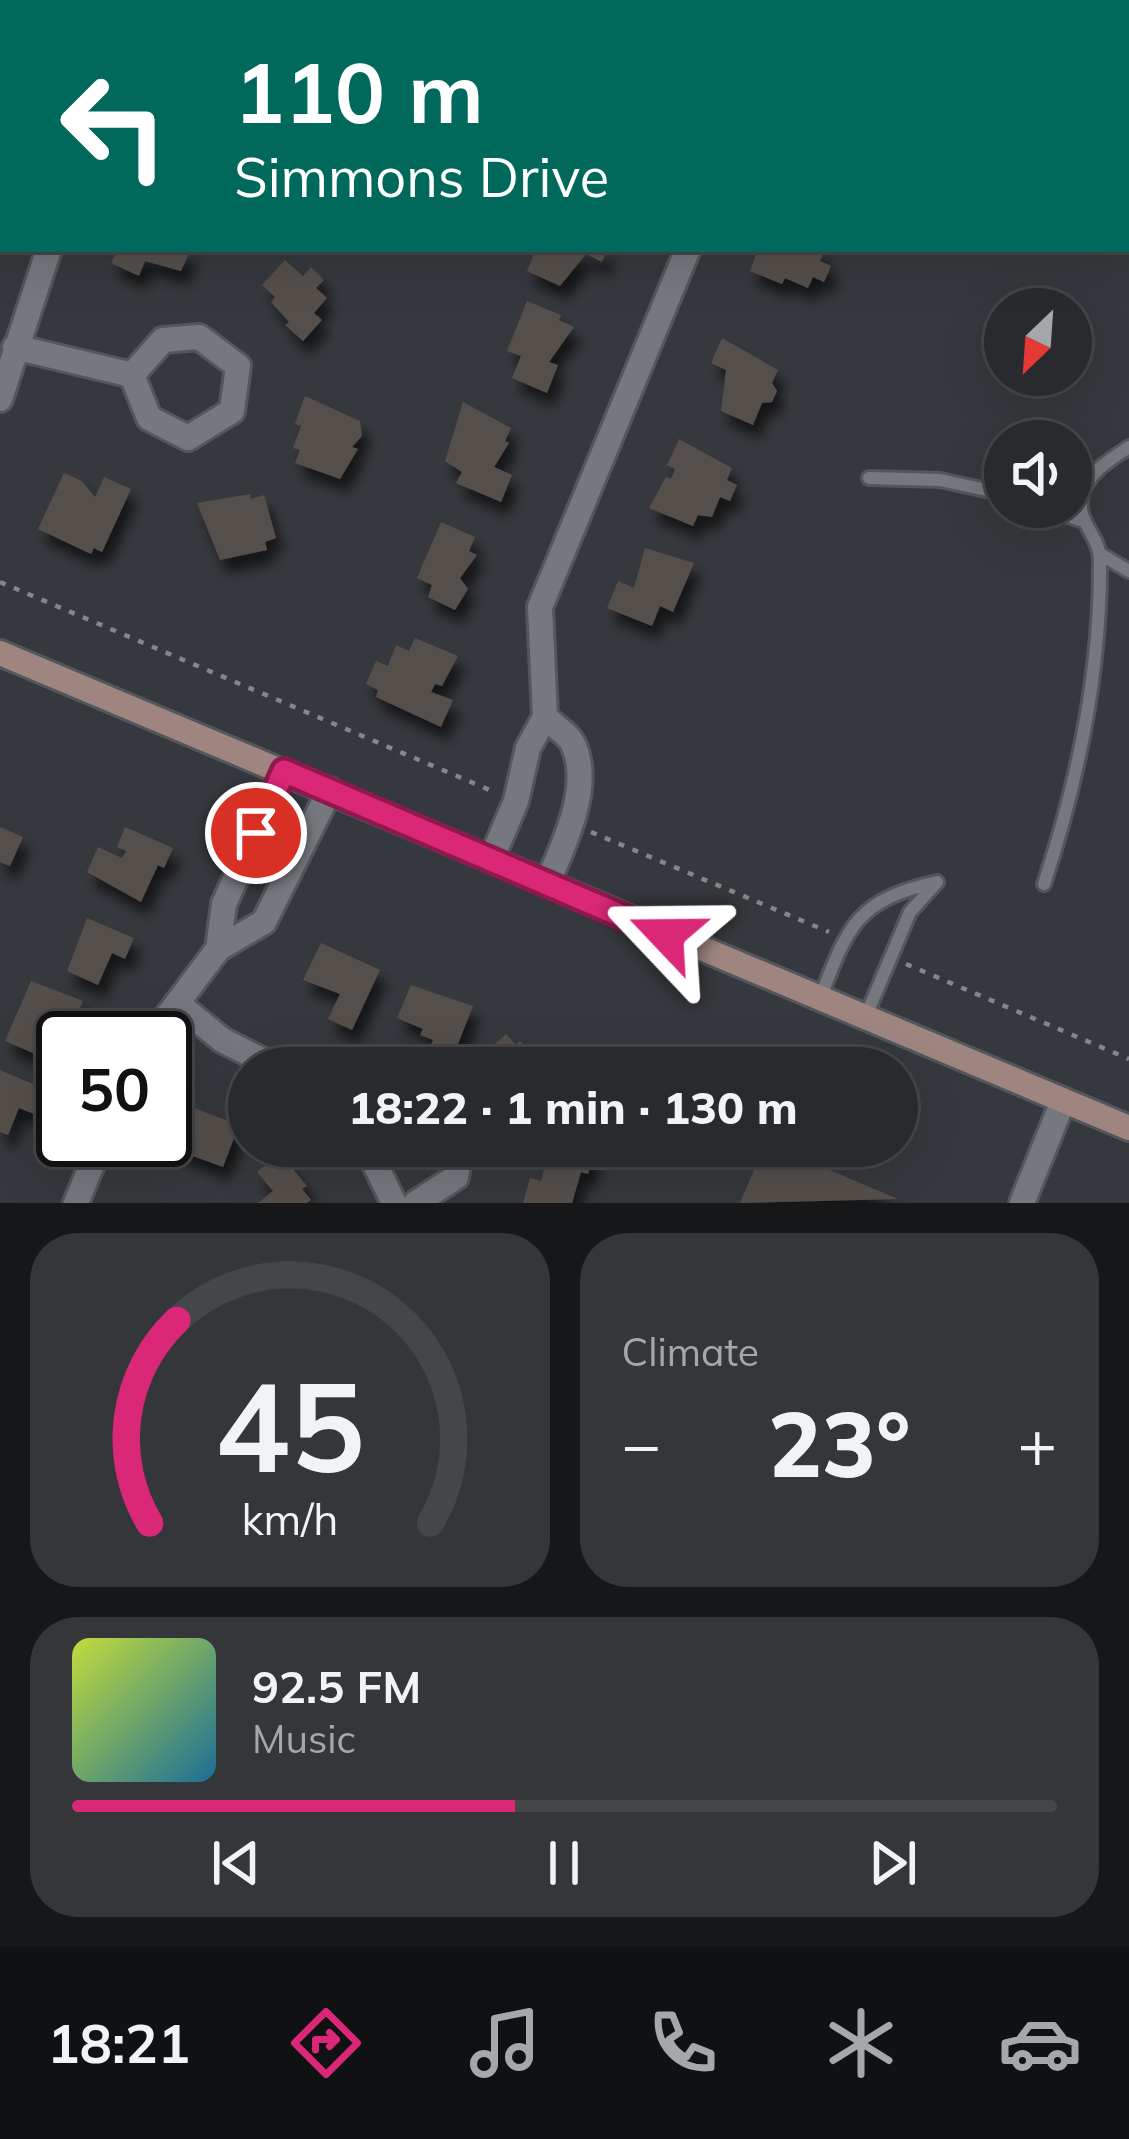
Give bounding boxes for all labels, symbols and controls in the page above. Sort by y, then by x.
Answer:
text: 110 m [234,39,484,144]
icon: left [36,48,192,204]
text: Simmons Drive [234,143,609,211]
north arrow [984,288,1092,396]
map controls [984,288,1092,528]
button: sound [984,420,1092,528]
pin [205,782,307,884]
icon: arrive [223,800,289,866]
position arrow [603,872,729,998]
speed limit sign: 50 [36,1011,192,1167]
text: 18:22 · 1 min · 130 m [348,1079,798,1135]
text: Climate [622,1327,759,1376]
text: 45 [215,1347,365,1503]
text: 23° [768,1387,911,1500]
text: − [622,1402,661,1485]
text: + [1017,1402,1057,1485]
text: km/h [241,1492,338,1546]
text: 92.5 FM [252,1658,421,1714]
text: Music [252,1714,356,1763]
icon: previous [203,1830,269,1896]
icon: pause [531,1830,597,1896]
icon: next [860,1830,926,1896]
icon: directions [284,2001,368,2085]
icon: music [463,2001,547,2085]
icon: phone [641,2001,725,2085]
icon: climate [819,2001,903,2085]
icon: car [998,2001,1082,2085]
text: 18:21 [47,2009,190,2077]

